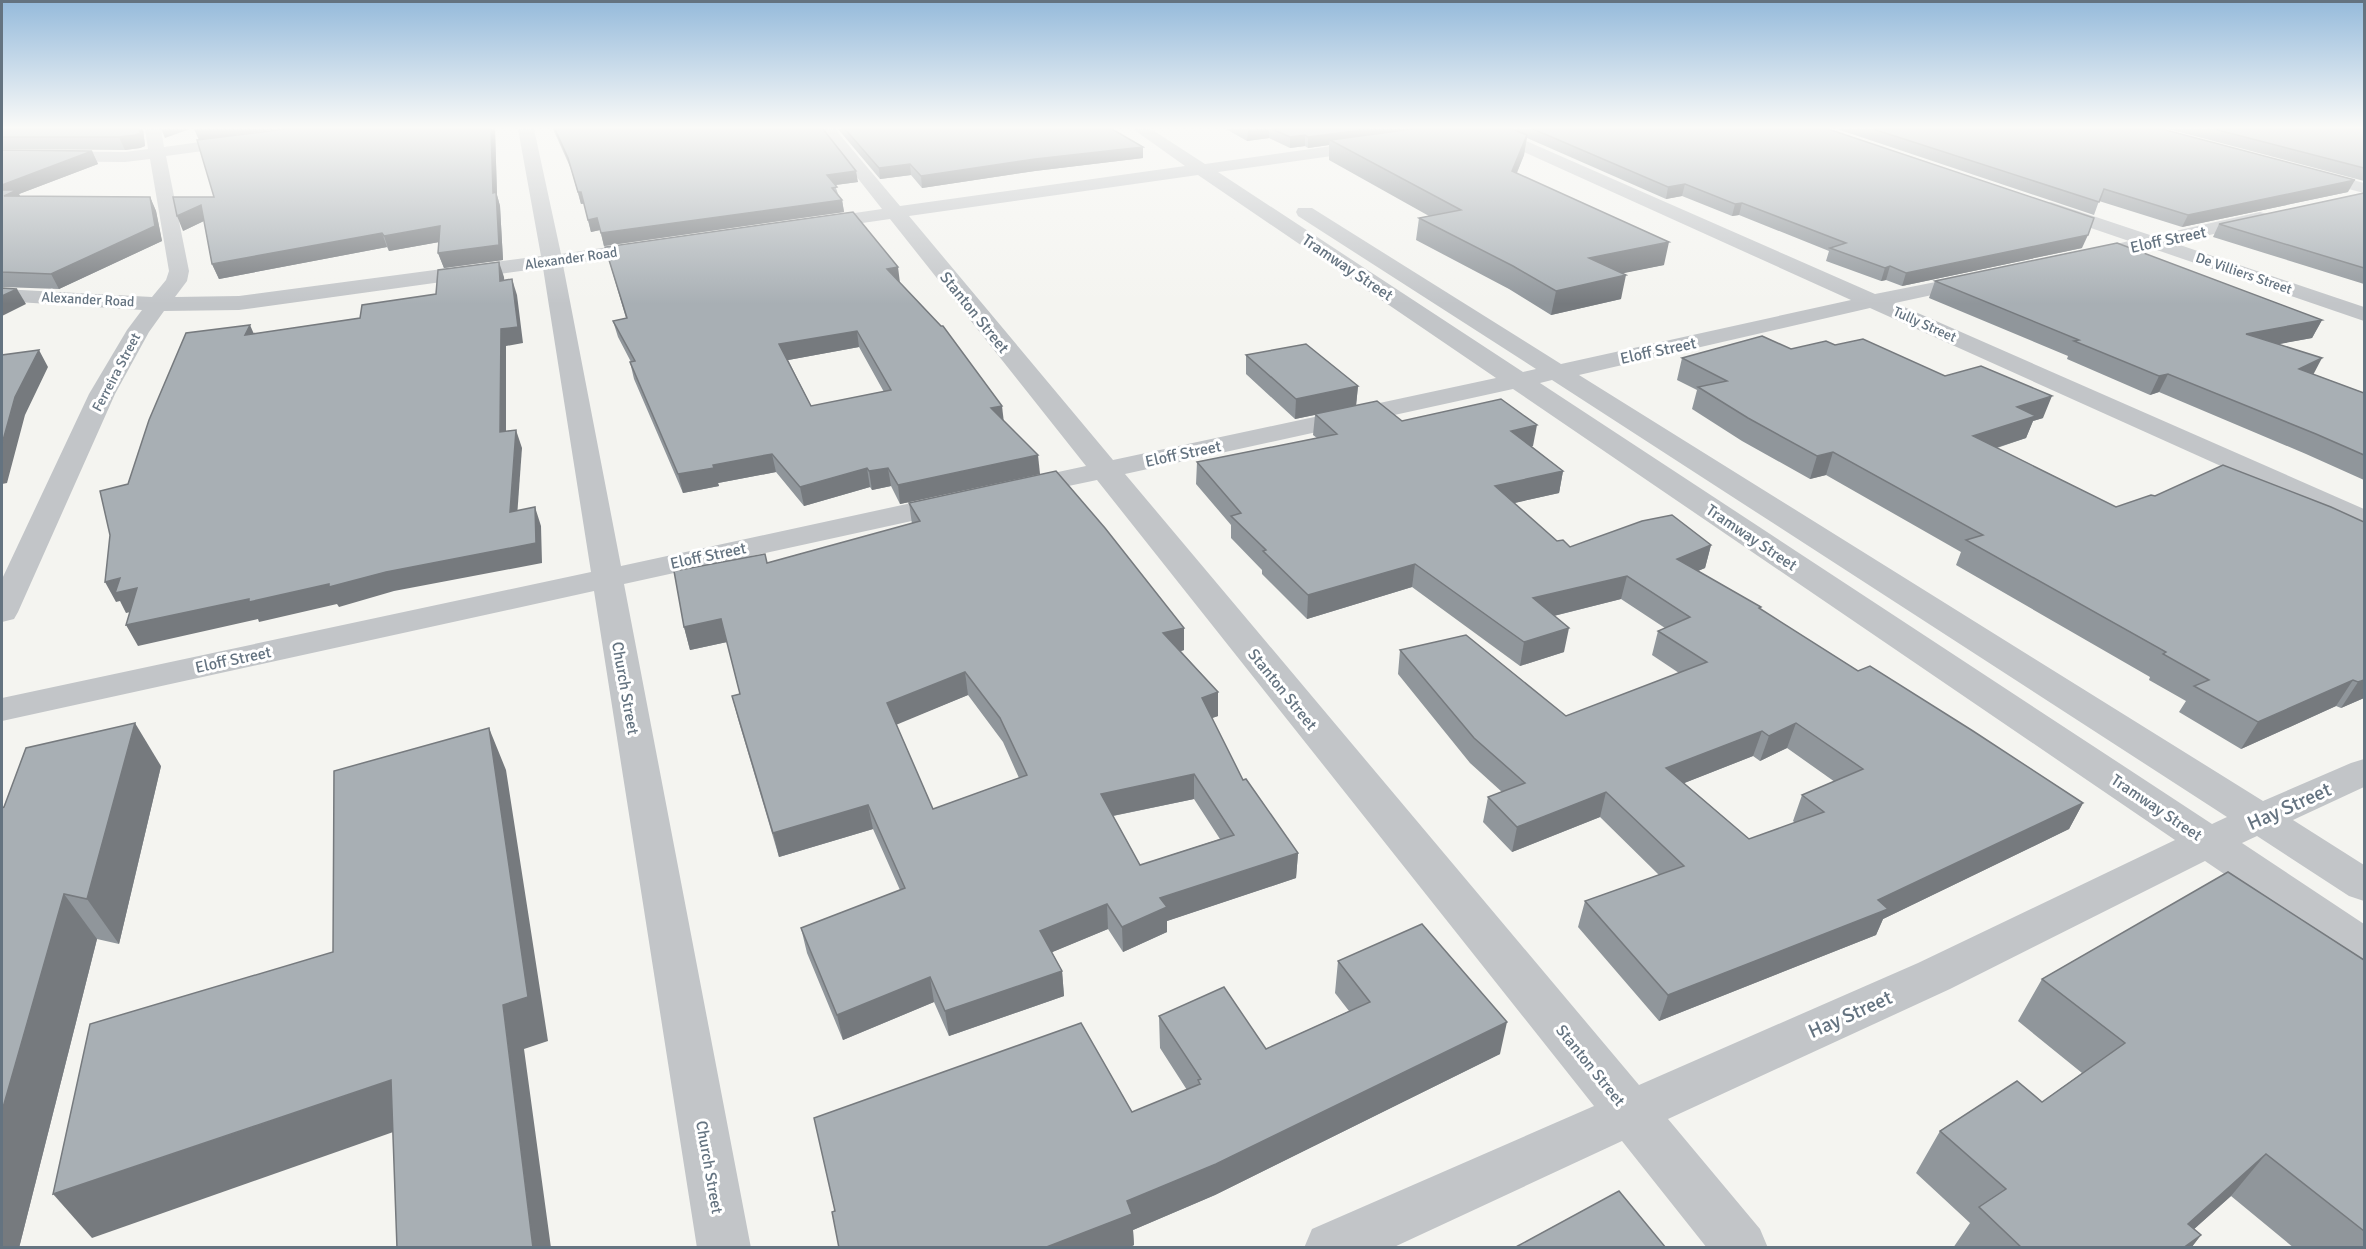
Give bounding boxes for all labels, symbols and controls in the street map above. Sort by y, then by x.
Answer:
street label: Eloff Street [2128,222,2208,258]
street label: Tramway Street [1298,230,1397,306]
street label: Alexander Road [524,244,618,273]
street label: De Villiers Street [2193,249,2294,298]
street label: Stanton Street [935,268,1013,358]
street label: Alexander Road [41,289,135,310]
street label: Tully Street [1891,303,1959,346]
street label: Ferreira Street [89,330,144,414]
street label: Eloff Street [1618,333,1698,369]
street label: Eloff Street [1143,436,1223,472]
street label: Tramway Street [1702,500,1801,576]
street label: Eloff Street [668,538,748,574]
street label: Church Street [607,640,643,737]
street label: Eloff Street [193,642,273,678]
street label: Stanton Street [1243,645,1321,735]
street label: Tramway Street [2107,770,2206,846]
street label: Hay Street [2243,777,2335,836]
street label: Hay Street [1804,985,1896,1044]
street label: Stanton Street [1551,1021,1629,1111]
street label: Church Street [691,1119,727,1216]

